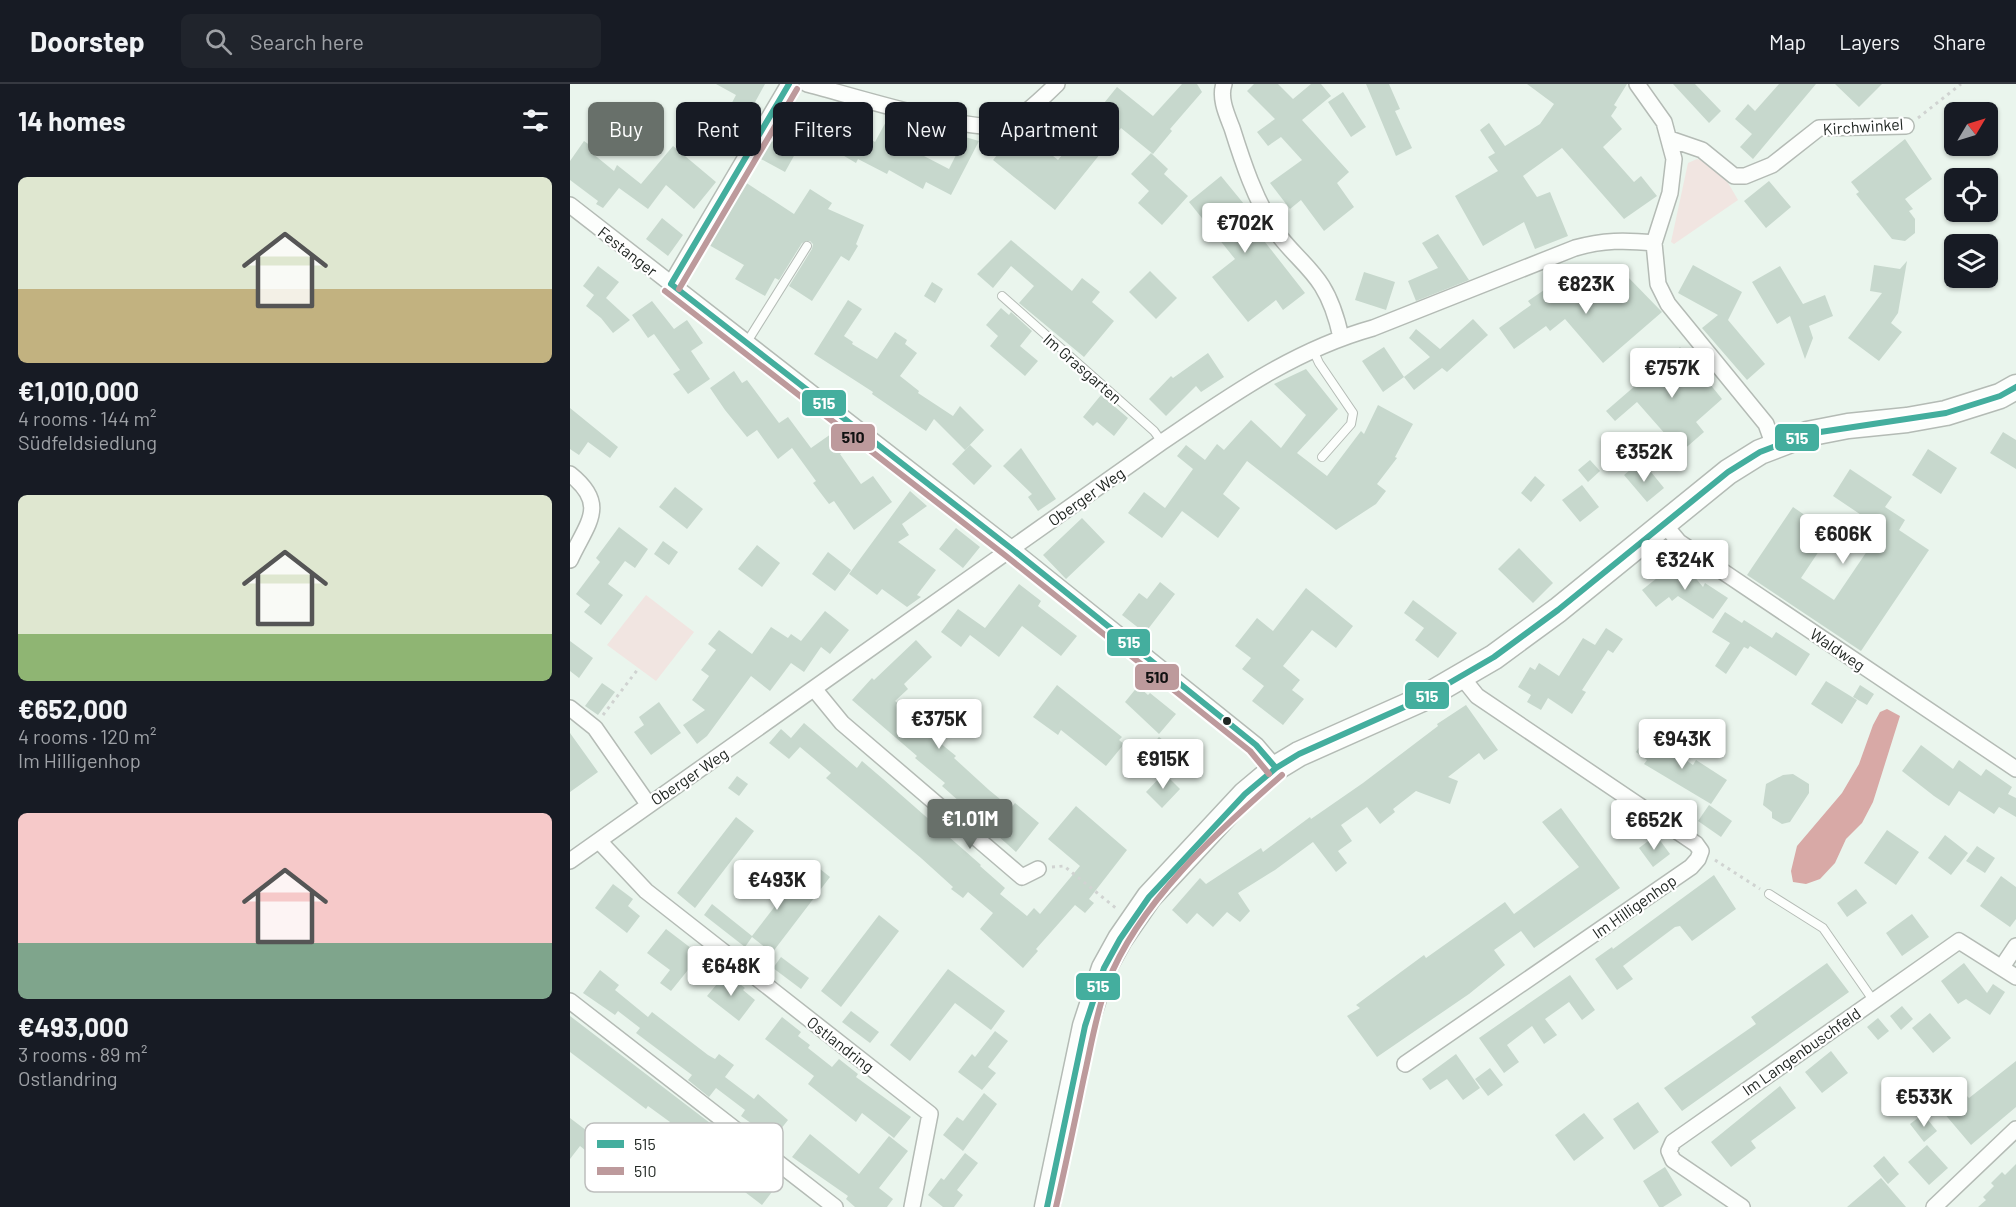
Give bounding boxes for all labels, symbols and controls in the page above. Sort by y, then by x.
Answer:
search box [181,14,601,68]
text: Doorstep [30,24,145,58]
icon: search [202,25,235,58]
text: Search here [250,28,364,54]
text: Map [1769,29,1806,54]
text: Layers [1839,29,1900,54]
text: Share [1933,29,1986,54]
chip: Buy [588,102,664,156]
chip: Rent [676,102,761,156]
chip: Filters [773,102,873,156]
chip: New [885,102,967,156]
chip: Apartment [979,102,1119,156]
north arrow [1944,102,1998,156]
map controls [1944,102,1998,288]
icon: filters [519,104,552,137]
text: 14 homes [18,105,125,136]
street label: Kirchwinkel [1822,114,1904,138]
button: locate [1944,168,1998,222]
pin: €702K [1203,203,1287,254]
text: €702K [1216,210,1274,234]
icon: home [231,216,339,324]
street label: Festanger [595,222,662,280]
button: layers [1944,234,1998,288]
pin: €823K [1544,264,1628,315]
text: €823K [1557,271,1615,295]
street label: Im Grasgarten [1040,329,1126,407]
pin: €757K [1630,348,1714,399]
text: €757K [1644,355,1700,379]
text: €1,010,000 [18,375,139,406]
line badge: 515 [801,389,847,417]
text: 515 [813,393,836,412]
text: 4 rooms · 144 m² [18,406,156,430]
line badge: 510 [830,423,876,452]
line badge: 515 [1774,423,1820,452]
text: 510 [841,427,865,446]
text: 515 [1786,428,1809,447]
text: Südfeldsiedlung [18,430,157,454]
pin: €352K [1602,432,1686,483]
text: €352K [1615,439,1673,463]
street label: Oberger Weg [1044,463,1128,529]
pin: €606K [1801,514,1885,565]
text: €606K [1814,521,1872,545]
icon: home [231,534,339,642]
pin: €324K [1643,540,1727,591]
text: €324K [1655,547,1715,571]
street label: Waldweg [1807,624,1869,674]
line badge: 515 [1106,628,1151,657]
text: 515 [1118,632,1141,651]
line badge: 510 [1134,663,1180,691]
text: 510 [1145,667,1169,686]
line badge: 515 [1404,681,1450,710]
text: 515 [1416,686,1439,705]
text: €652,000 [18,693,128,724]
pin: €375K [897,699,981,750]
text: €375K [911,706,967,730]
unlabelled marker [1221,715,1233,727]
pin: €943K [1640,719,1724,770]
text: 4 rooms · 120 m² [18,724,156,748]
text: €943K [1653,726,1711,750]
pin: €915K [1121,739,1205,790]
street label: Oberger Weg [647,743,731,809]
text: €915K [1136,746,1190,770]
text: Im Hilligenhop [18,748,141,772]
pin: €1.01M [921,799,1019,850]
pin: €652K [1612,800,1696,851]
text: €1.01M [941,806,999,830]
text: €652K [1625,807,1683,831]
icon: home [231,852,339,960]
pin: €493K [735,860,819,911]
text: €493K [748,867,806,891]
street label: Im Hilligenhop [1588,870,1680,942]
pin: €648K [689,946,773,997]
text: €648K [702,953,760,977]
line badge: 515 [1075,972,1121,1001]
text: 515 [1087,976,1110,995]
street label: Im Langenbuschfeld [1738,1003,1864,1099]
text: €493,000 [18,1011,129,1042]
street label: Ostlandring [804,1012,878,1076]
text: 3 rooms · 89 m² [18,1042,148,1066]
text: Ostlandring [18,1066,118,1090]
pin: €533K [1882,1077,1966,1128]
text: €533K [1895,1084,1953,1108]
legend [585,1123,783,1192]
text: 515 [634,1134,656,1153]
text: 510 [634,1161,656,1180]

